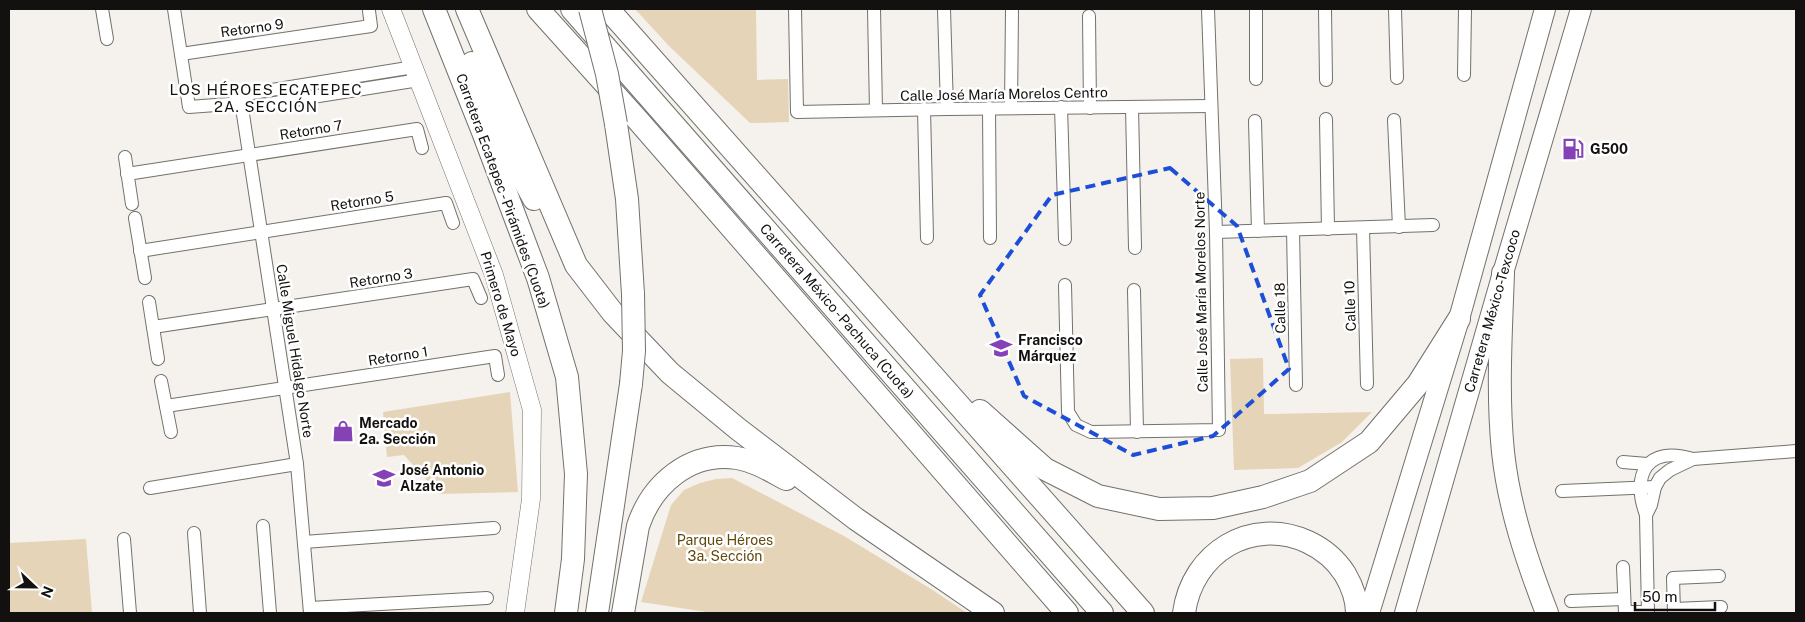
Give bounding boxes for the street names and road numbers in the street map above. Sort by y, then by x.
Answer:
street label: Retorno 9 [219,16,285,40]
street label: Carretera Ecatepec - Pirámides (Cuota) [453,71,553,311]
street label: Calle José María Morelos Centro [900,84,1108,104]
street label: Retorno 7 [279,117,343,143]
street label: Retorno 5 [329,188,395,214]
street label: Calle José María Morelos Norte [1191,191,1211,392]
street label: Carretera México - Pachuca (Cuota) [757,220,917,402]
street label: Carretera México-Texcoco [1461,228,1523,394]
street label: Primero de Mayo [477,249,525,359]
street label: Calle Miguel Hidalgo Norte [273,263,317,439]
street label: Retorno 3 [348,265,414,291]
street label: Calle 10 [1341,280,1359,332]
street label: Calle 18 [1272,282,1288,334]
street label: Retorno 1 [367,343,429,369]

